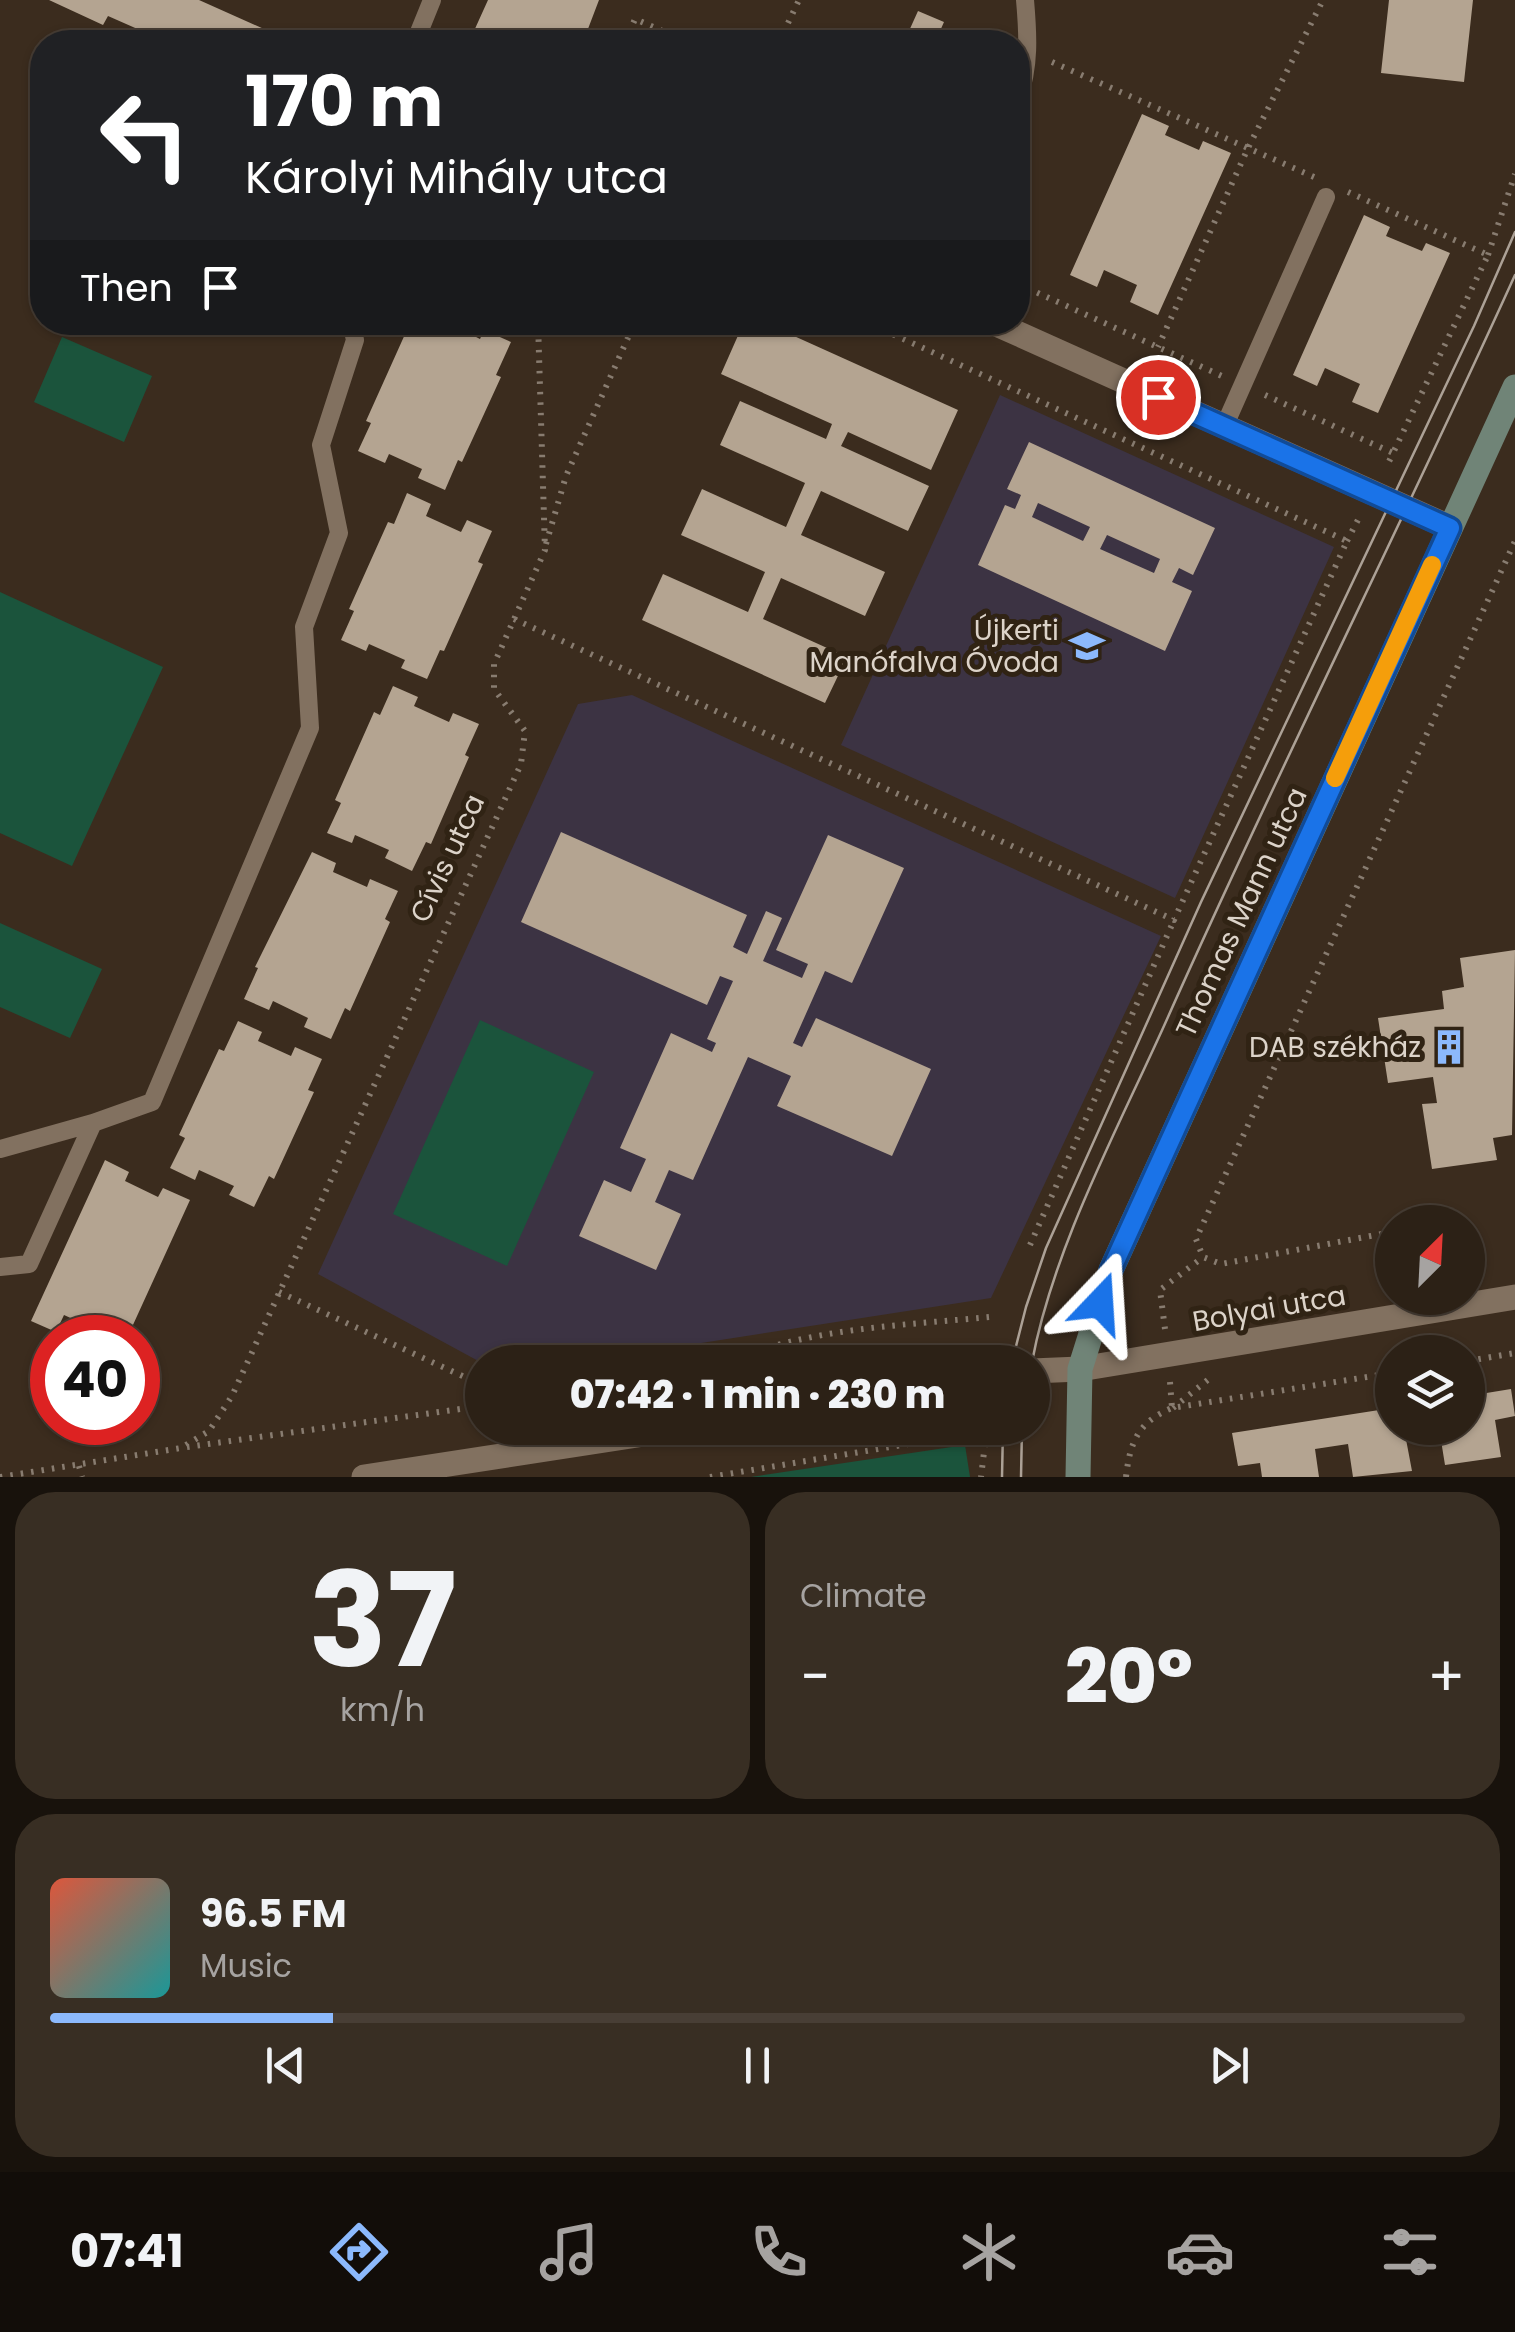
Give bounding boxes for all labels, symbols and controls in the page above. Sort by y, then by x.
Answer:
text: 170 m [245,52,443,151]
icon: left [80,70,210,200]
text: Károlyi Mihály utca [245,146,668,209]
icon: arrive [193,260,248,315]
text: Then [80,261,173,314]
pin [1116,355,1201,440]
icon: arrive [1131,370,1186,425]
place label: Újkerti Manófalva Óvoda [809,611,1059,682]
school or university icon: Újkerti Manófalva Óvoda [1068,627,1106,665]
street label: Thomas Mann utca [1166,781,1316,1043]
street label: Cívis utca [401,788,494,929]
place label: DAB székház [1249,1028,1421,1067]
building icon: DAB székház [1430,1028,1468,1066]
north arrow [1375,1205,1485,1315]
map controls [1375,1205,1485,1445]
position arrow [1048,1251,1152,1355]
street label: Bolyai utca [1189,1276,1349,1341]
speed limit sign: 40 [30,1315,160,1445]
button: layers [1375,1335,1485,1445]
text: 07:42 · 1 min · 230 m [570,1368,945,1421]
text: 37 [308,1529,457,1712]
text: Climate [800,1573,927,1618]
text: 20° [1065,1624,1193,1729]
text: − [800,1638,830,1715]
text: + [1427,1638,1465,1715]
text: km/h [340,1687,425,1732]
text: 96.5 FM [200,1887,347,1940]
text: Music [200,1943,292,1988]
icon: previous [258,2038,313,2093]
icon: pause [730,2038,785,2093]
icon: next [1202,2038,1257,2093]
icon: directions [324,2217,394,2287]
icon: music [534,2217,604,2287]
icon: phone [744,2217,814,2287]
icon: climate [954,2217,1024,2287]
icon: car [1165,2217,1235,2287]
icon: filters [1375,2217,1445,2287]
text: 07:41 [70,2220,184,2283]

